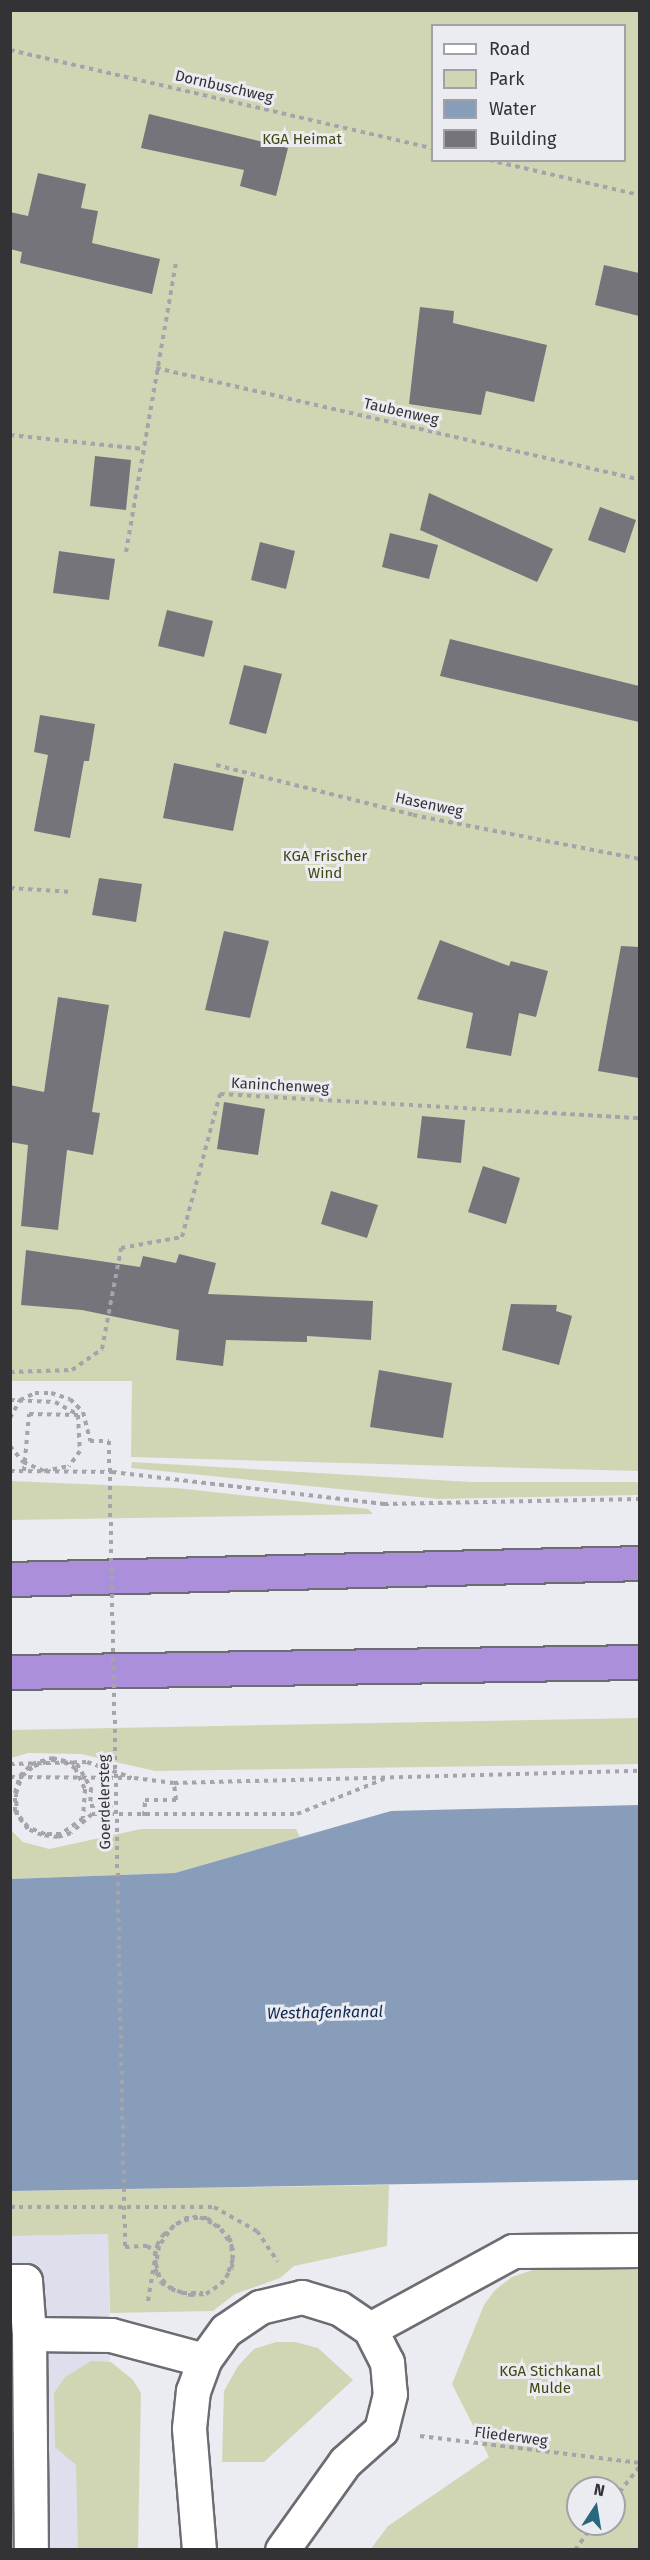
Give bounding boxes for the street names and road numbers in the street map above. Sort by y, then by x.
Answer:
street label: Dornbuschweg [173,67,275,107]
street label: Taubenweg [362,395,440,429]
street label: Hasenweg [393,789,465,821]
street label: Kaninchenweg [230,1074,330,1098]
street label: Goerdelersteg [95,1754,115,1850]
street label: Fliederweg [473,2424,549,2450]

